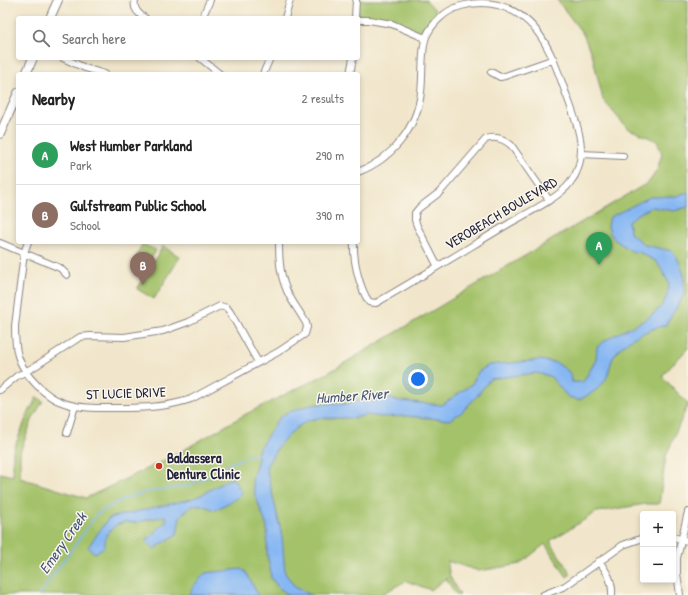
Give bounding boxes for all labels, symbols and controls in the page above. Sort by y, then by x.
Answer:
search box [16,16,360,60]
icon: search [30,27,52,49]
text: Search here [62,28,126,49]
text: Nearby [32,87,75,110]
text: 2 results [302,89,344,107]
text: West Humber Parkland [70,135,192,156]
text: A [42,146,48,164]
text: 290 m [315,146,344,164]
text: Park [70,156,92,174]
street label: VEROBEACH BOULEVARD [441,171,561,254]
text: Gulfstream Public School [70,195,206,216]
text: B [42,206,48,224]
text: 390 m [316,206,344,224]
text: School [70,216,100,234]
pin: A [586,232,612,265]
pin: B [130,252,156,285]
your location [408,369,428,389]
street label: ST LUCIE DRIVE [86,382,166,403]
water label: Humber River [315,382,391,409]
place label: Baldassera Denture Clinic [167,448,240,483]
marker: Baldassera Denture Clinic [154,461,164,471]
water label: Emery Creek [34,506,92,578]
map controls [640,511,676,583]
button: + [640,511,676,547]
button: − [640,547,676,583]

